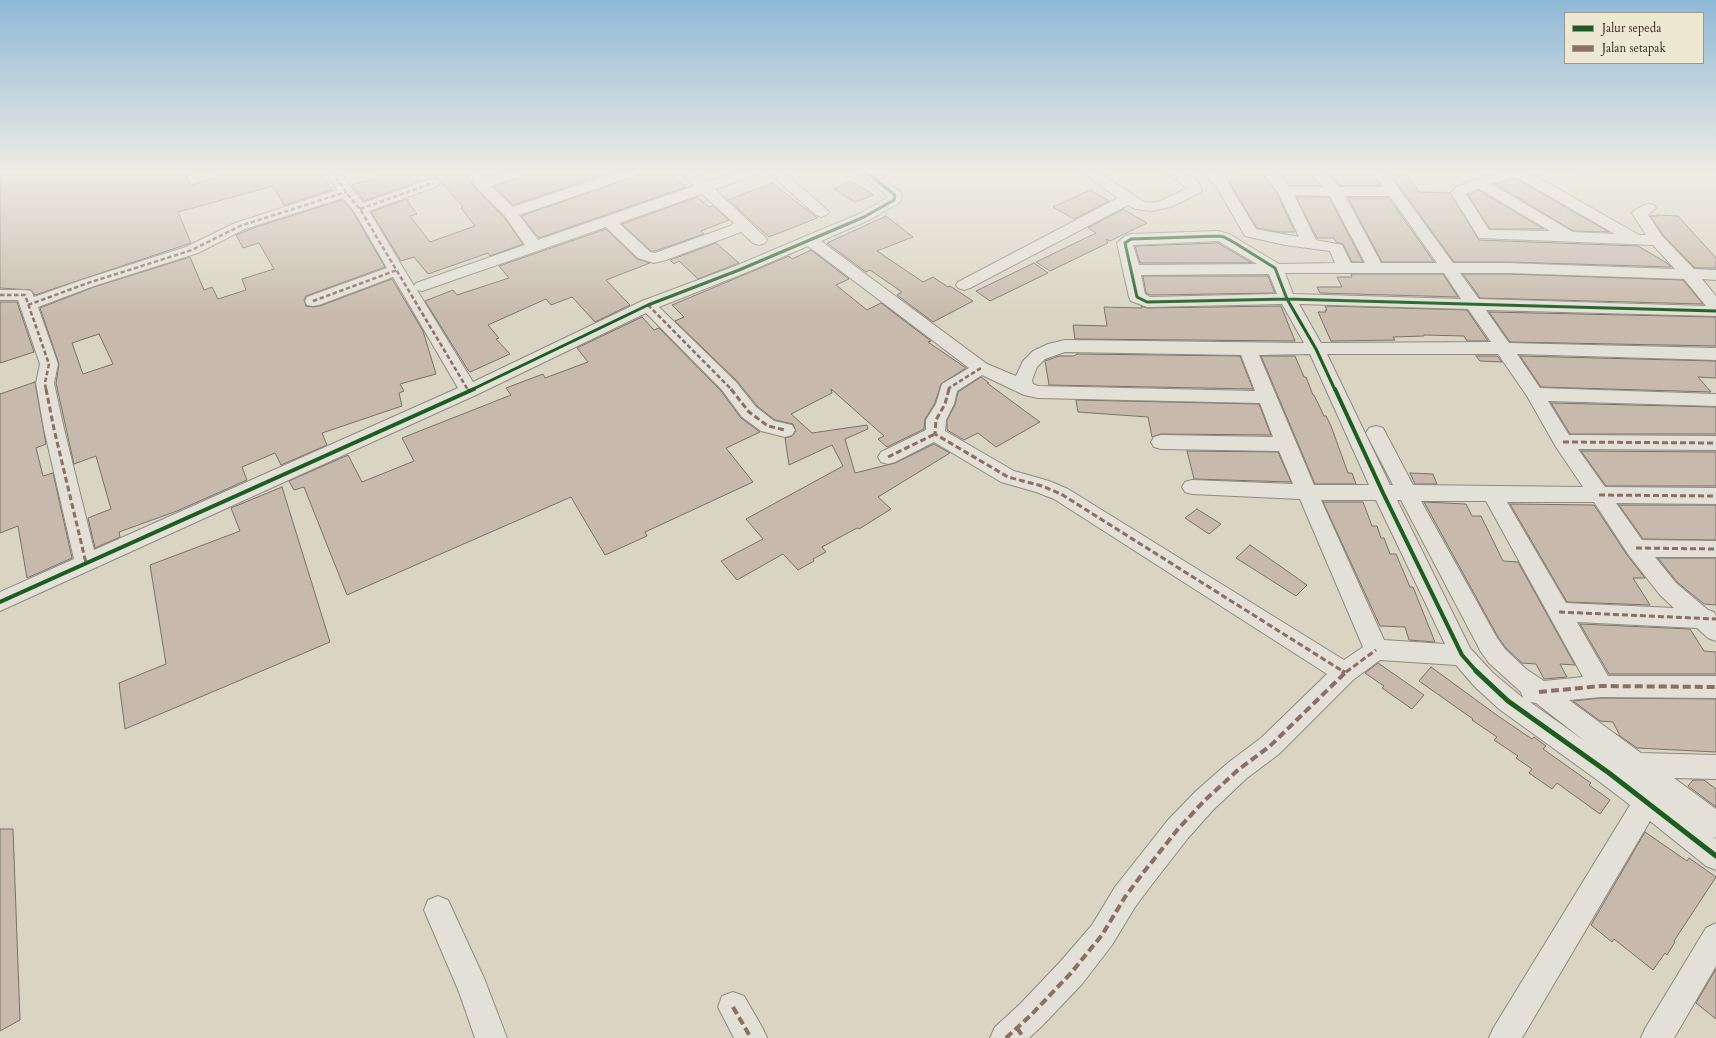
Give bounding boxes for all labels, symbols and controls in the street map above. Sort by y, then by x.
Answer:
legend [1564,12,1704,64]
text: Jalur sepeda [1602,20,1661,36]
text: Jalan setapak [1602,40,1666,56]

